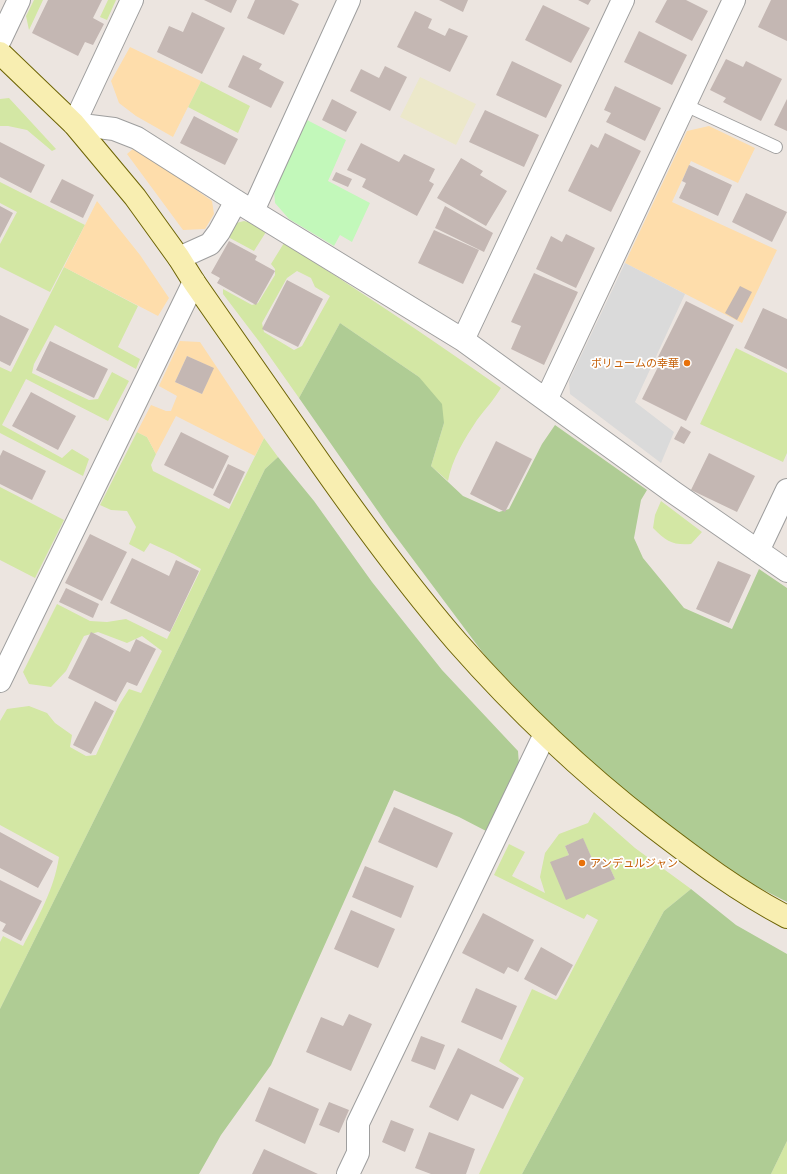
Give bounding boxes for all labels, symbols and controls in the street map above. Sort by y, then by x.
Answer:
place label: ボリュームの幸華 [591,356,679,370]
marker: ボリュームの幸華 [682,358,692,368]
place label: アンデュルジャン [590,856,678,870]
marker: アンデュルジャン [577,858,587,868]

